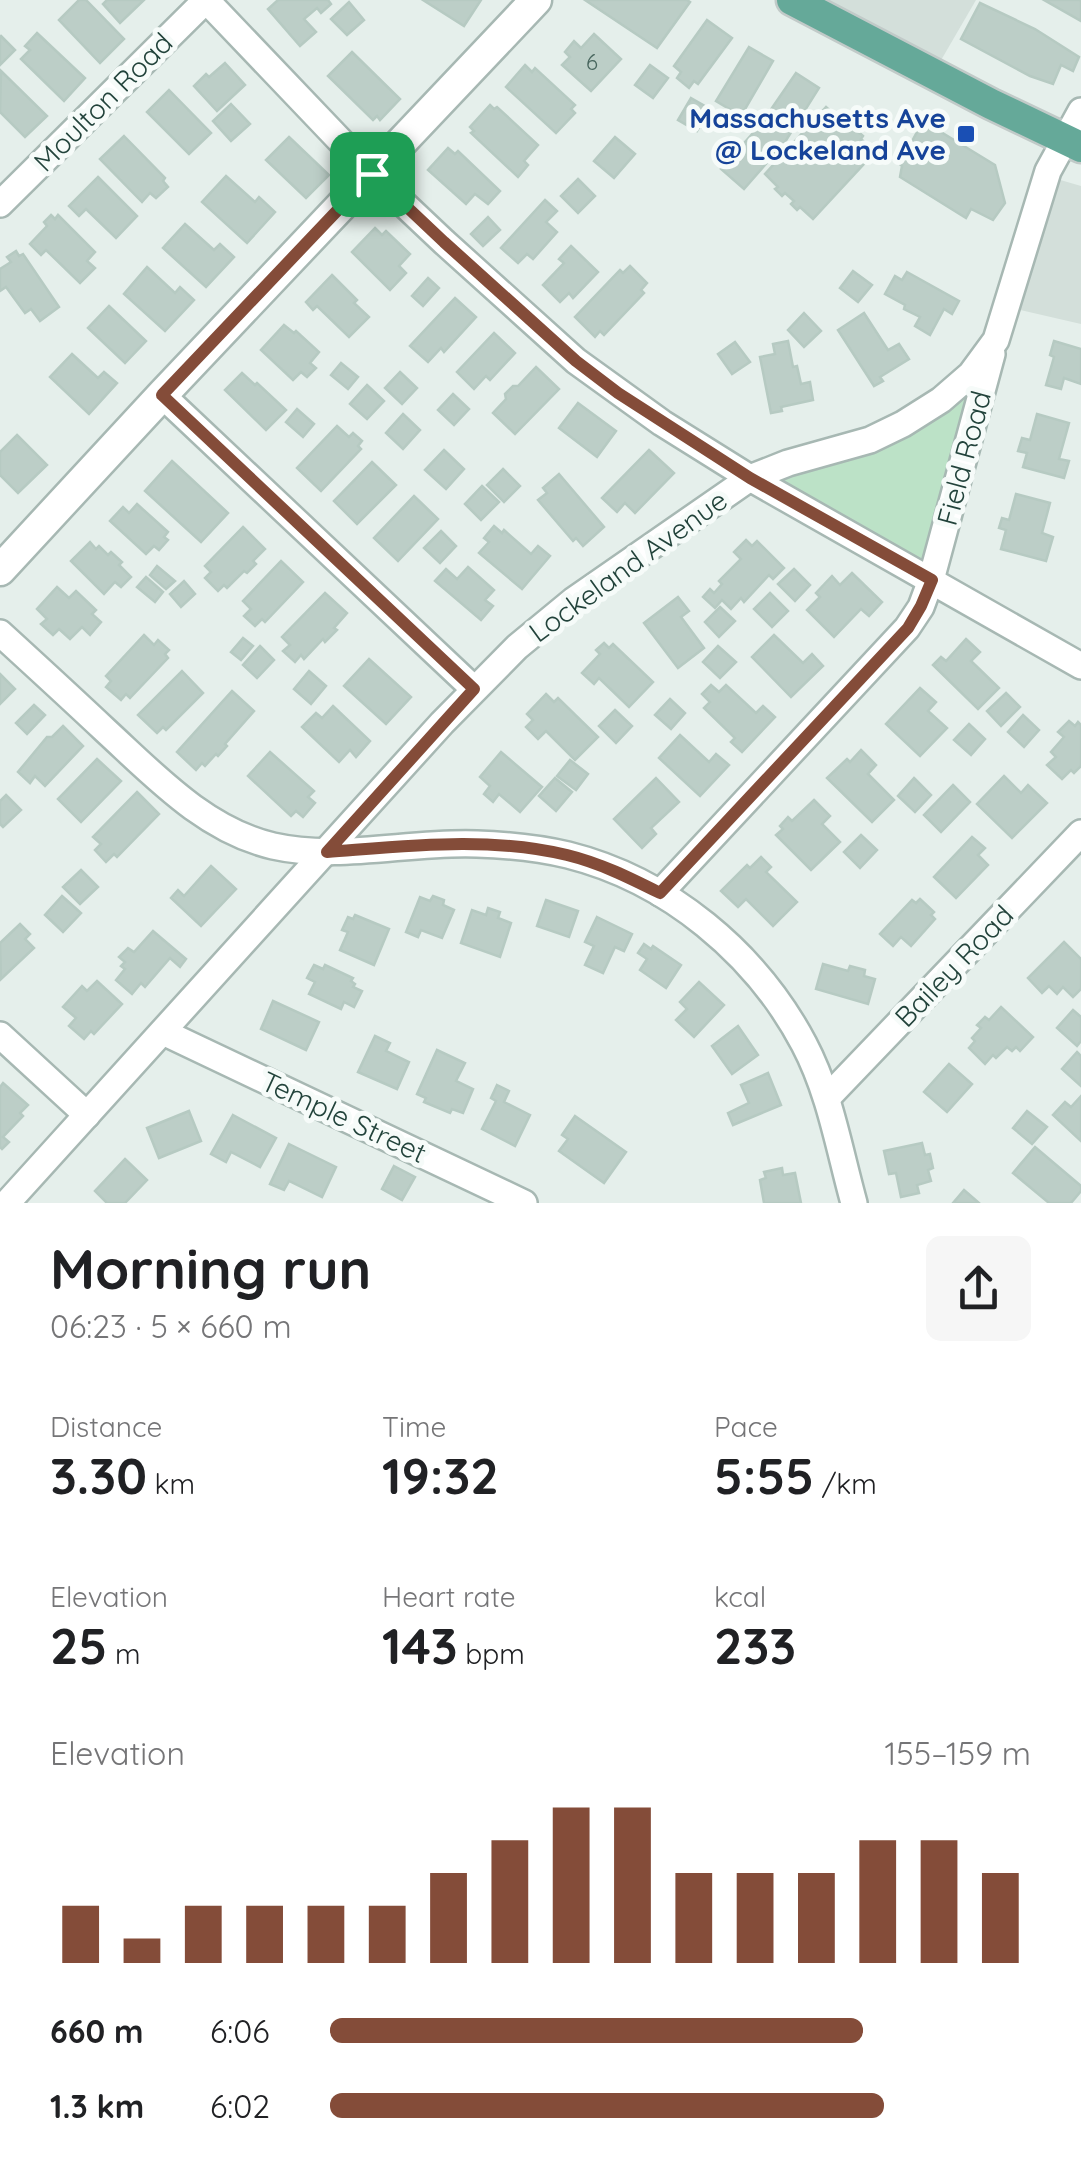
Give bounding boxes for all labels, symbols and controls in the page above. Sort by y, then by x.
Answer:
street label: Moulton Road [26,25,179,178]
house number: 6 [586,48,598,76]
place label: Massachusetts Ave @ Lockeland Ave [689,100,946,167]
marker: Massachusetts Ave @ Lockeland Ave [955,123,977,145]
pin [330,132,415,217]
icon: arrive [345,147,400,202]
street label: Field Road [929,387,998,529]
street label: Lockeland Avenue [522,482,734,649]
street label: Bailey Road [887,897,1020,1034]
street label: Temple Street [256,1063,432,1170]
text: Morning run [50,1234,371,1303]
button: share [926,1236,1031,1341]
text: 06:23 · 5 × 660 m [50,1306,292,1346]
text: Distance [50,1409,162,1444]
text: Time [382,1409,446,1444]
text: Pace [714,1409,778,1444]
text: 3.30 [50,1444,147,1507]
text: 19:32 [382,1444,499,1507]
text: 5:55 [714,1444,814,1507]
text: km [147,1466,195,1501]
text: /km [814,1466,877,1501]
text: Elevation [50,1579,168,1614]
text: Heart rate [382,1579,516,1614]
text: kcal [714,1579,766,1614]
text: 25 [50,1614,107,1677]
text: 143 [382,1614,458,1677]
text: 233 [714,1614,796,1677]
text: m [107,1636,140,1671]
text: bpm [458,1636,525,1671]
text: Elevation [50,1733,185,1773]
text: 155–159 m [884,1733,1031,1773]
text: 660 m [50,2011,144,2051]
text: 6:06 [210,2011,269,2051]
text: 1.3 km [50,2086,144,2126]
text: 6:02 [210,2086,270,2126]

